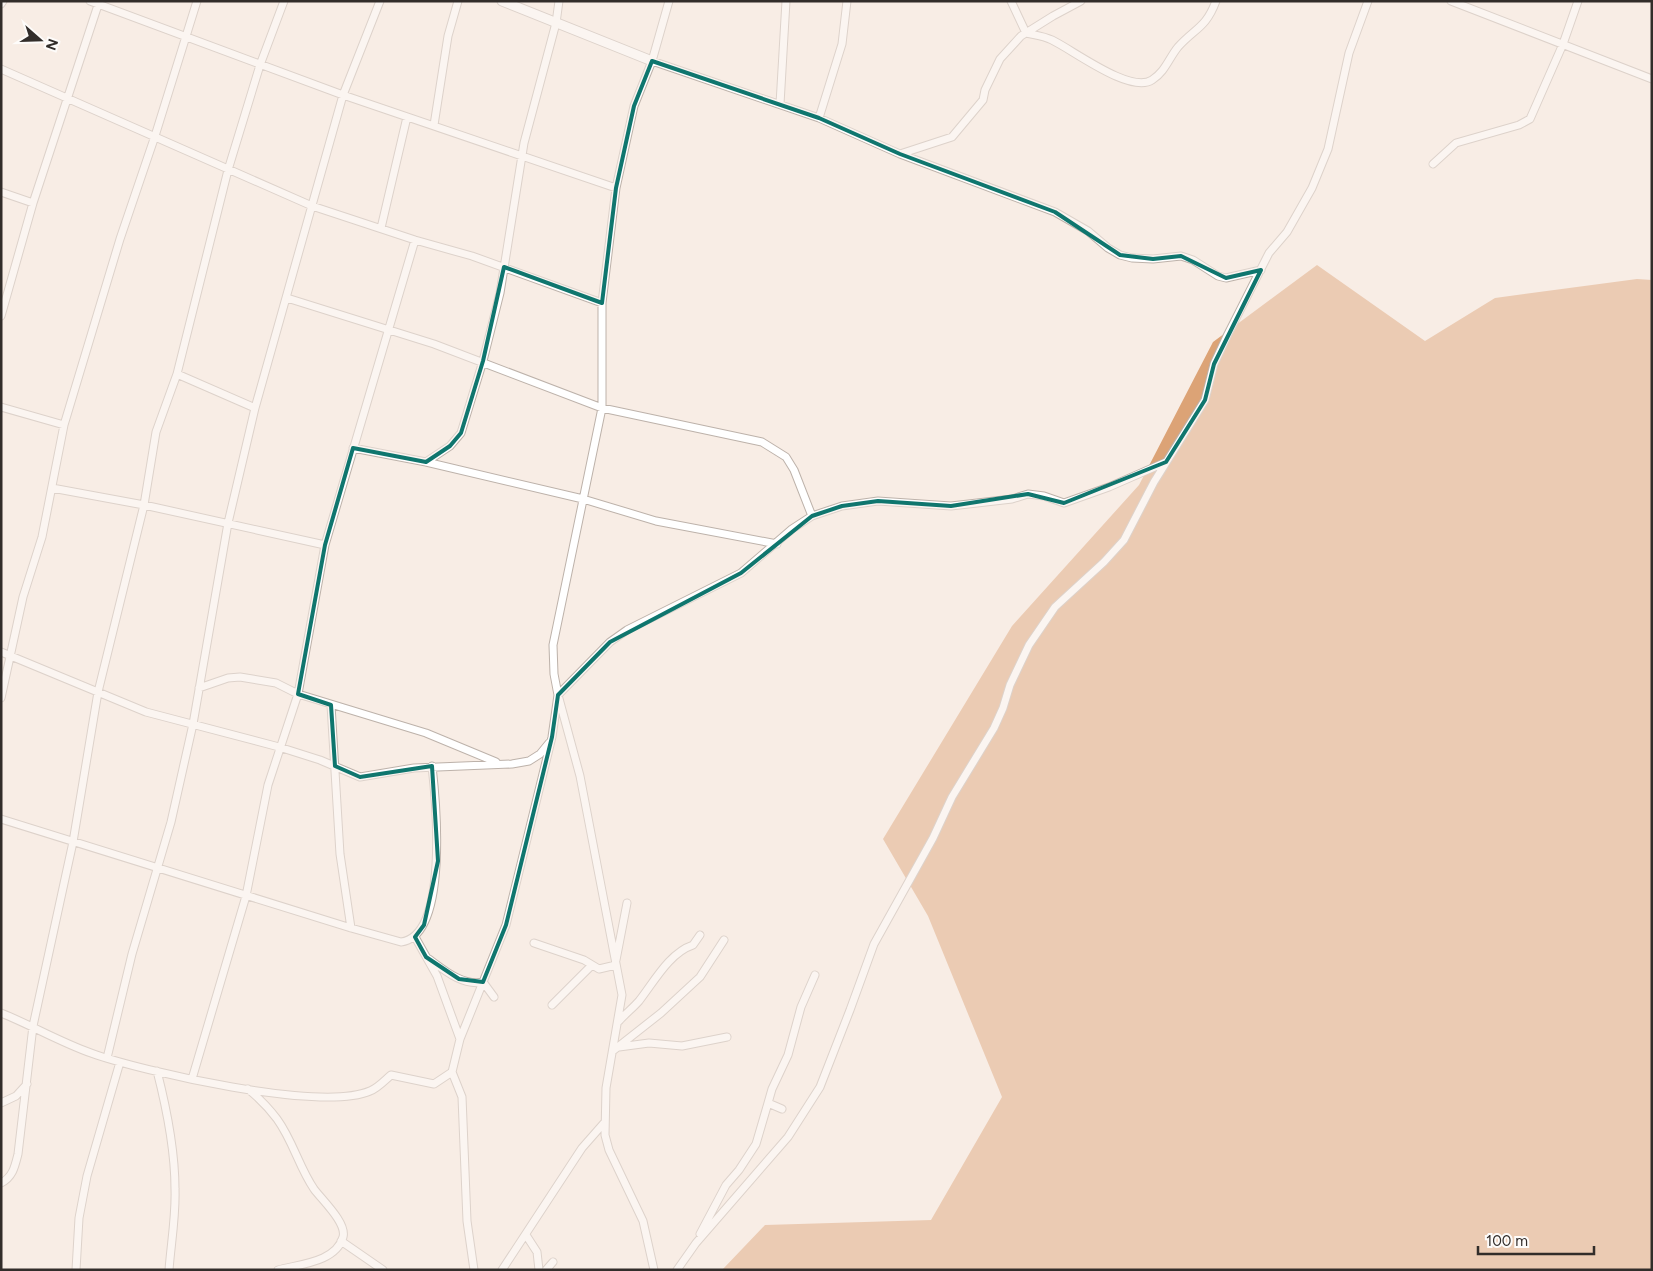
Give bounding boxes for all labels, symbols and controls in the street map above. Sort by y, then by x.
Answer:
north arrow [15,15,65,65]
text: N [42,36,62,52]
scale bar [1478,1224,1594,1256]
text: 100 m [1486,1232,1528,1250]

